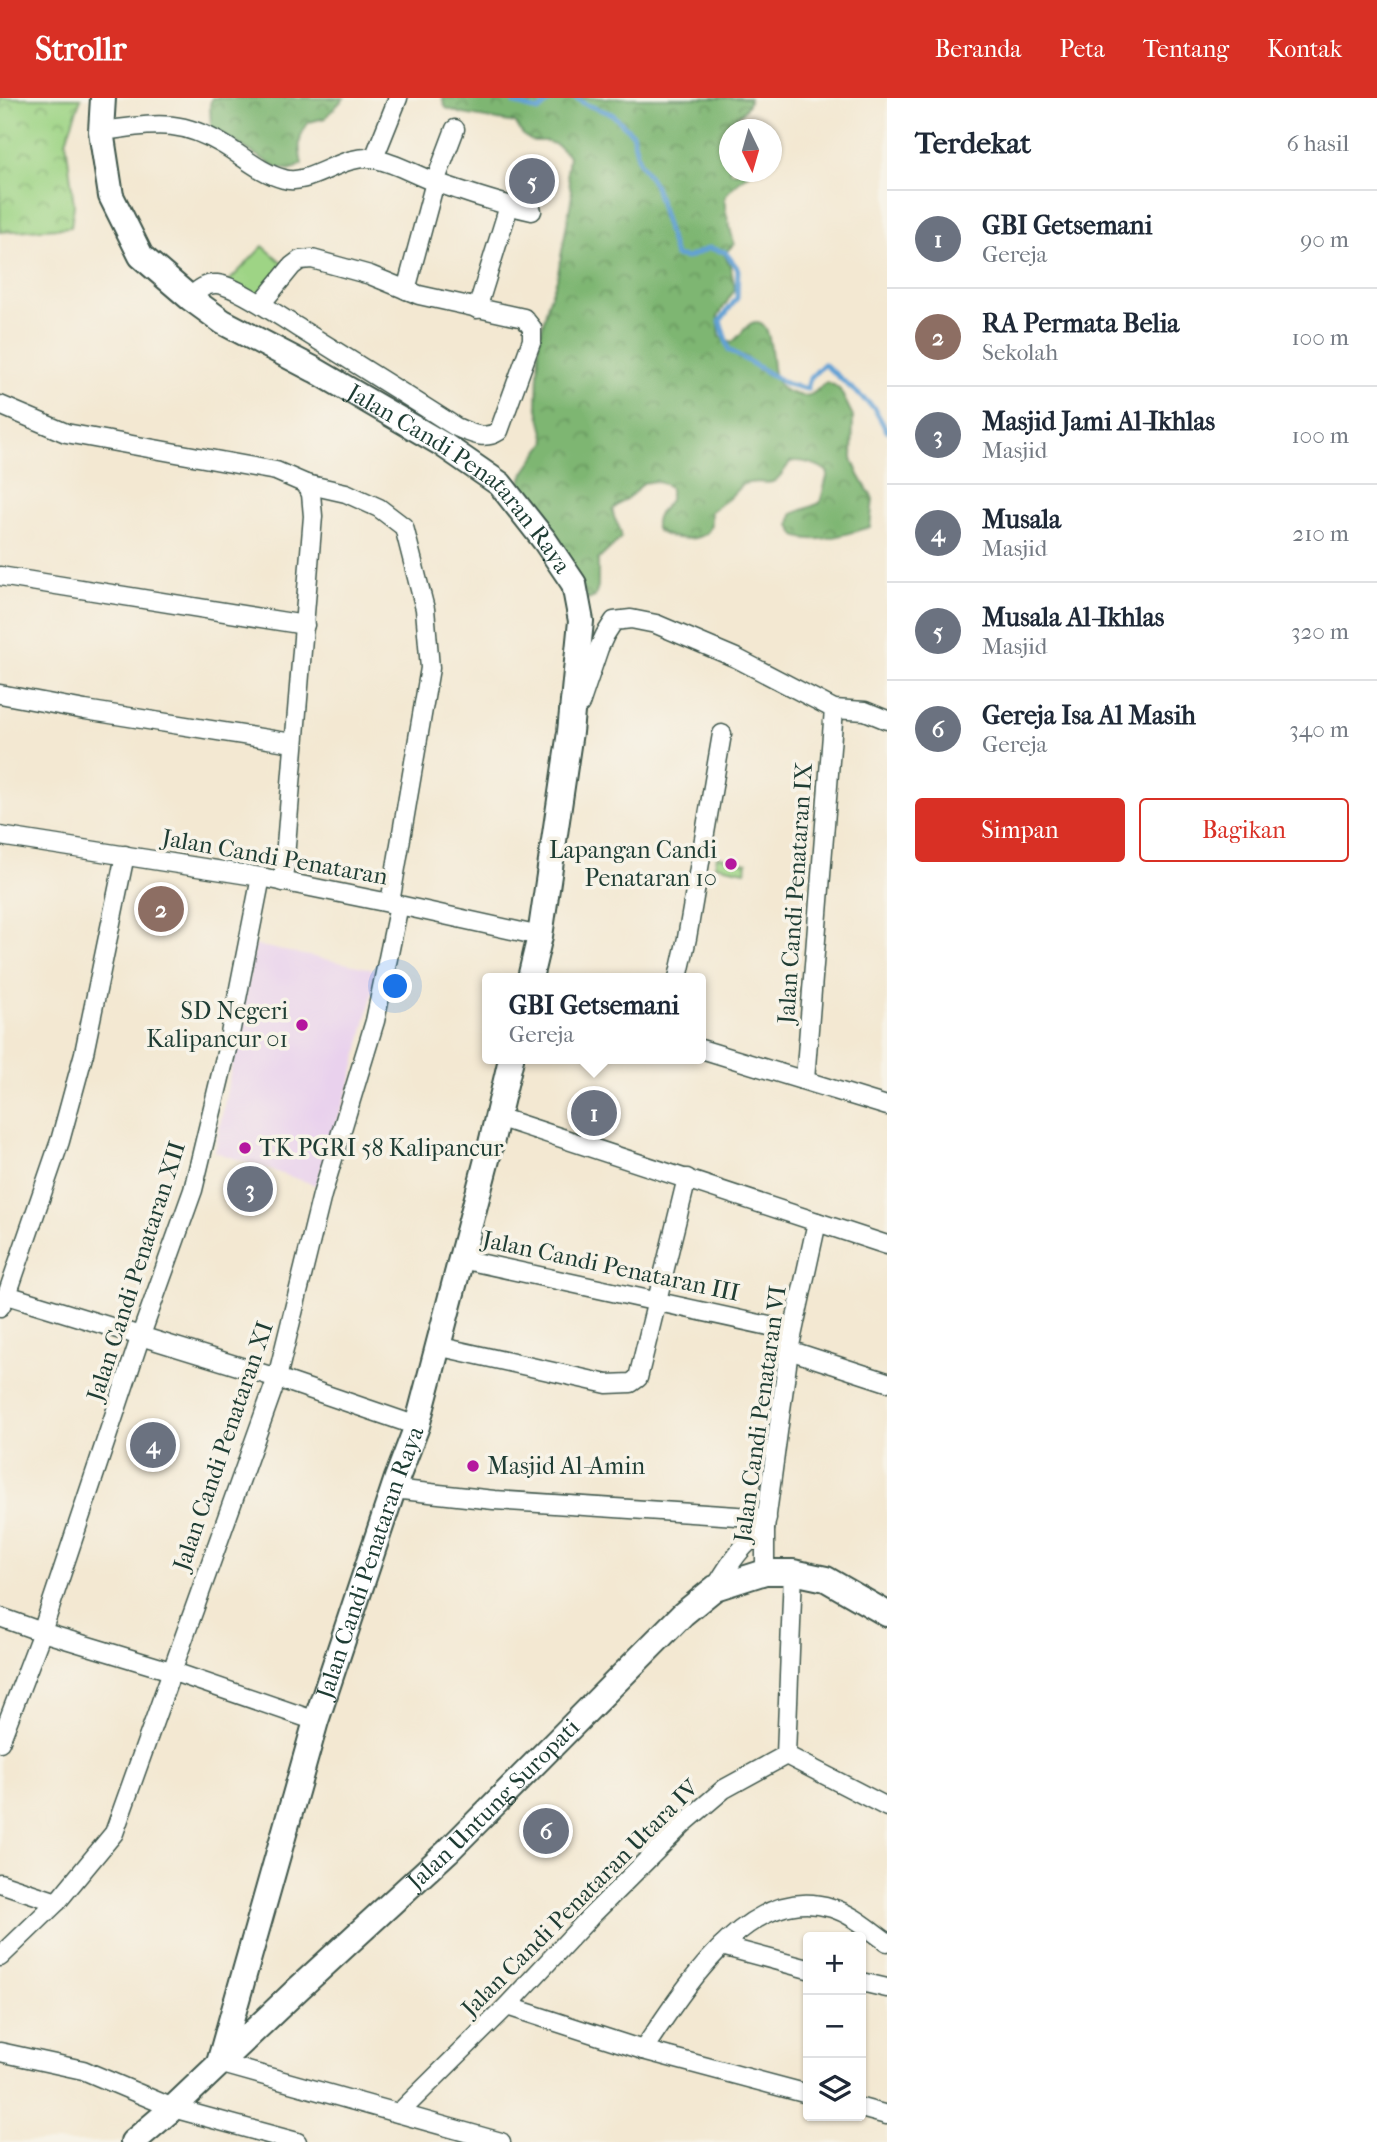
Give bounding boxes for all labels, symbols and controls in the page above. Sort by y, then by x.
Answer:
text: Strollr [35,30,126,69]
text: Beranda [935,35,1021,63]
text: Peta [1059,35,1105,63]
text: Tentang [1143,35,1229,63]
text: Kontak [1267,35,1342,63]
north arrow [719,119,782,182]
text: Terdekat [915,126,1031,161]
text: 6 hasil [1286,130,1349,157]
pin: 5 [509,155,555,207]
text: GBI Getsemani [982,210,1152,241]
text: 1 [934,226,942,253]
text: 90 m [1300,226,1349,253]
text: Gereja [982,241,1047,268]
text: RA Permata Belia [982,308,1179,339]
text: 2 [932,324,944,351]
text: 100 m [1291,324,1349,351]
text: Sekolah [982,339,1058,366]
street label: Jalan Candi Penataran Raya [341,377,577,579]
text: Masjid Jami Al-Ikhlas [982,406,1215,437]
text: 3 [933,422,943,449]
text: 100 m [1291,422,1349,449]
text: Masjid [982,437,1047,464]
text: Musala [982,504,1061,535]
text: 4 [931,520,945,547]
text: 210 m [1292,520,1349,547]
text: Masjid [982,535,1047,562]
text: Musala Al-Ikhlas [982,602,1164,633]
text: 5 [933,618,943,645]
text: 320 m [1291,618,1349,645]
text: Masjid [982,633,1047,660]
text: Gereja Isa Al Masih [982,700,1196,731]
text: 6 [932,716,944,743]
text: 340 m [1289,716,1349,743]
text: Gereja [982,731,1047,758]
street label: Jalan Candi Penataran IX [772,761,818,1027]
button: Simpan [915,798,1125,862]
button: Bagikan [1139,798,1349,862]
street label: Jalan Candi Penataran [158,823,390,891]
place label: Lapangan Candi Penataran 10 [549,836,717,892]
marker: Lapangan Candi Penataran 10 [723,856,739,872]
pin: 2 [138,883,184,935]
your location [378,969,412,1003]
popup [482,973,706,1064]
text: GBI Getsemani [509,990,679,1021]
place label: SD Negeri Kalipancur 01 [146,997,288,1053]
marker: SD Negeri Kalipancur 01 [294,1017,310,1033]
text: Gereja [509,1021,574,1048]
pin: 1 [571,1087,617,1139]
place label: TK PGRI 58 Kalipancur [259,1134,504,1162]
street label: Jalan Candi Penataran XII [80,1138,191,1406]
marker: TK PGRI 58 Kalipancur [237,1140,253,1156]
pin: 3 [227,1163,273,1215]
street label: Jalan Candi Penataran III [478,1225,742,1307]
street label: Jalan Candi Penataran VI [728,1284,792,1546]
street label: Jalan Candi Penataran XI [166,1318,279,1576]
pin: 4 [130,1419,176,1471]
street label: Jalan Candi Penataran Raya [310,1421,430,1704]
place label: Masjid Al-Amin [487,1452,645,1480]
marker: Masjid Al-Amin [465,1458,481,1474]
street label: Jalan Untung Suropati [400,1713,585,1897]
street label: Jalan Candi Penataran Utara IV [454,1773,705,2024]
pin: 6 [523,1805,569,1857]
map controls [803,1932,866,2121]
button: + [803,1932,866,1995]
button: − [803,1995,866,2058]
button: layers [803,2058,866,2121]

